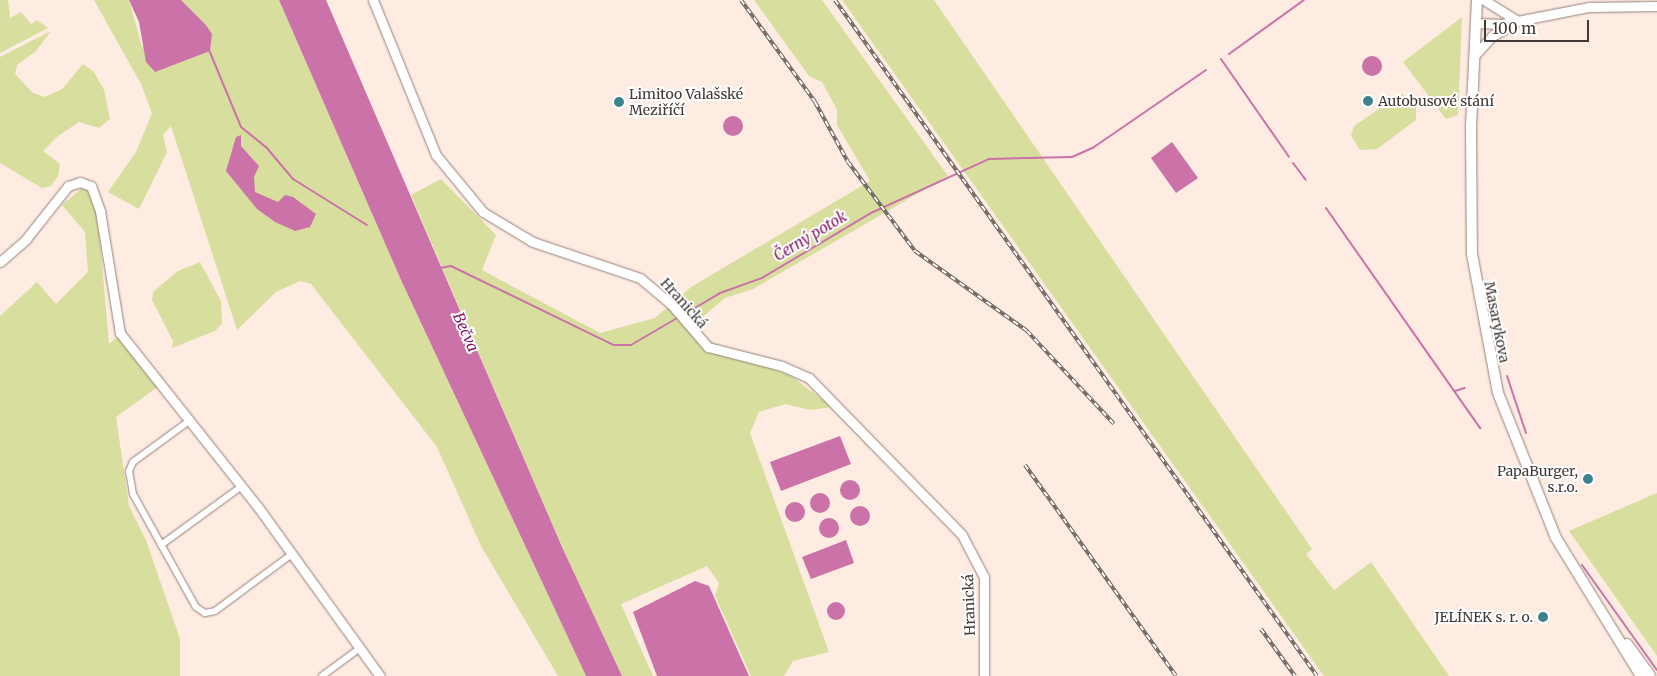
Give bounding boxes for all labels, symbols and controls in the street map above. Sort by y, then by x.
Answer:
scale bar [1487,10,1592,42]
text: 100 m [1492,19,1536,38]
place label: Limitoo Valašské Meziříčí [629,86,743,118]
place label: Autobusové stání [1378,93,1494,109]
marker: Autobusové stání [1362,95,1374,107]
marker: Limitoo Valašské Meziříčí [613,96,625,108]
water label: Černý potok [770,207,850,265]
street label: Hranická [657,274,711,332]
street label: Masarykova [1481,280,1513,364]
water label: Bečva [450,310,482,354]
place label: PapaBurger, s.r.o. [1497,463,1578,496]
marker: PapaBurger, s.r.o. [1582,473,1594,485]
street label: Hranická [960,574,978,636]
place label: JELÍNEK s. r. o. [1435,609,1533,625]
marker: JELÍNEK s. r. o. [1537,611,1549,623]

